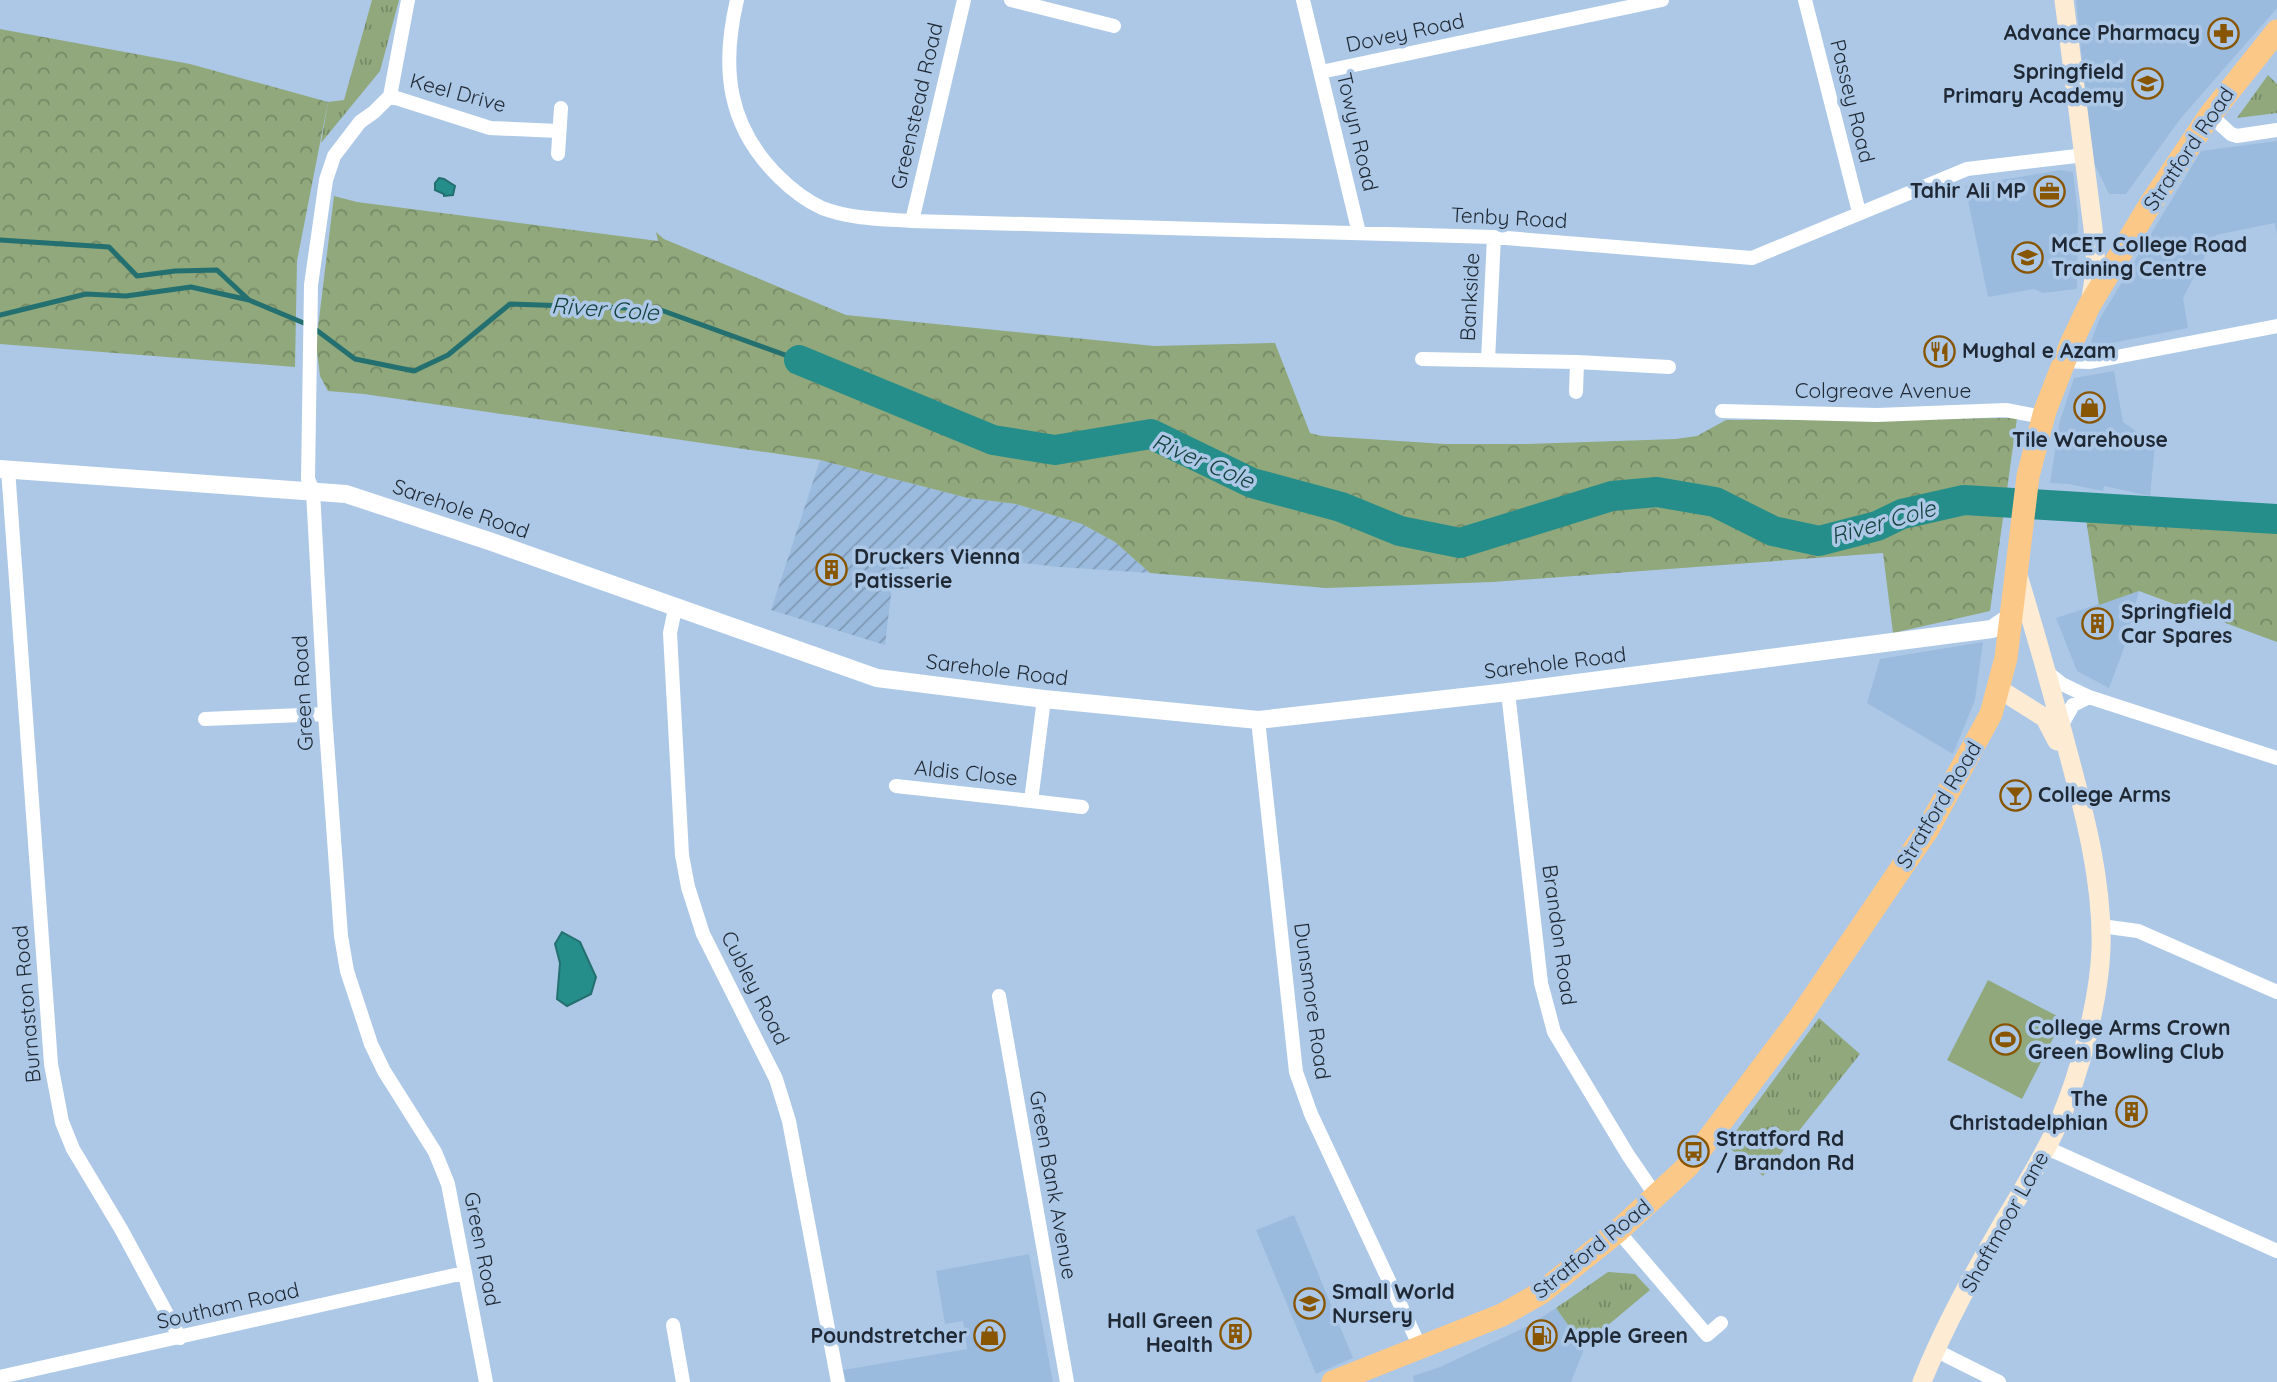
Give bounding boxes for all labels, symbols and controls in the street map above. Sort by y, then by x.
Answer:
street label: Dovey Road [1343,7,1466,57]
pharmacy icon: Advance Pharmacy [2206,16,2240,50]
place label: Advance Pharmacy [2004,19,2200,45]
street label: Greenstead Road [884,20,948,192]
street label: Passey Road [1825,36,1881,165]
place label: Springfield Primary Academy [1943,58,2124,108]
street label: Keel Drive [407,67,509,117]
school or university icon: Springfield Primary Academy [2130,67,2164,101]
street label: Towyn Road [1332,70,1384,193]
street label: Stratford Road [2137,82,2239,215]
office icon: Tahir Ali MP [2032,174,2066,208]
place label: Tahir Ali MP [1910,177,2026,203]
street label: Tenby Road [1450,201,1568,233]
place label: MCET College Road Training Centre [2051,231,2247,281]
school or university icon: MCET College Road Training Centre [2011,240,2045,274]
street label: Bankside [1454,252,1484,342]
water label: River Cole [550,290,661,327]
restaurant icon: Mughal e Azam [1922,334,1956,368]
place label: Mughal e Azam [1962,337,2116,363]
street label: Colgreave Avenue [1795,377,1971,403]
shop icon: Tile Warehouse [2073,391,2107,425]
water label: River Cole [1148,426,1259,495]
place label: Tile Warehouse [2012,426,2168,452]
street label: Sarehole Road [390,472,533,544]
water label: River Cole [1827,492,1939,550]
place label: Druckers Vienna Patisserie [854,543,1020,593]
building icon: Druckers Vienna Patisserie [814,552,848,586]
place label: Springfield Car Spares [2121,598,2232,648]
building icon: Springfield Car Spares [2081,607,2115,641]
street label: Green Road [286,634,318,752]
street label: Sarehole Road [1482,640,1627,684]
street label: Sarehole Road [925,647,1070,691]
street label: Stratford Road [1890,736,1986,873]
street label: Aldis Close [913,754,1019,790]
bar icon: College Arms [1998,778,2032,812]
place label: College Arms [2038,781,2171,807]
street label: Brandon Road [1537,863,1583,1007]
street label: Dunsmore Road [1289,921,1337,1081]
street label: Burnaston Road [6,924,46,1084]
street label: Cubley Road [716,926,796,1049]
place label: College Arms Crown Green Bowling Club [2028,1014,2230,1064]
sports icon: College Arms Crown Green Bowling Club [1988,1023,2022,1057]
place label: The Christadelphian [1949,1085,2108,1135]
street label: Green Bank Avenue [1025,1088,1083,1281]
building icon: The Christadelphian [2114,1094,2148,1128]
place label: Stratford Rd / Brandon Rd [1716,1125,1854,1175]
bus stop icon: Stratford Rd / Brandon Rd [1676,1134,1710,1168]
street label: Shaftmoor Lane [1955,1146,2054,1297]
street label: Green Road [459,1189,507,1308]
street label: Stratford Road [1527,1193,1655,1304]
street label: Southam Road [154,1276,301,1334]
place label: Small World Nursery [1332,1278,1455,1328]
school or university icon: Small World Nursery [1292,1287,1326,1321]
place label: Hall Green Health [1107,1307,1213,1357]
building icon: Hall Green Health [1219,1316,1253,1350]
shop icon: Poundstretcher [973,1319,1007,1353]
fuel station icon: Apple Green [1524,1319,1558,1353]
place label: Poundstretcher [810,1322,967,1348]
place label: Apple Green [1564,1322,1688,1348]

